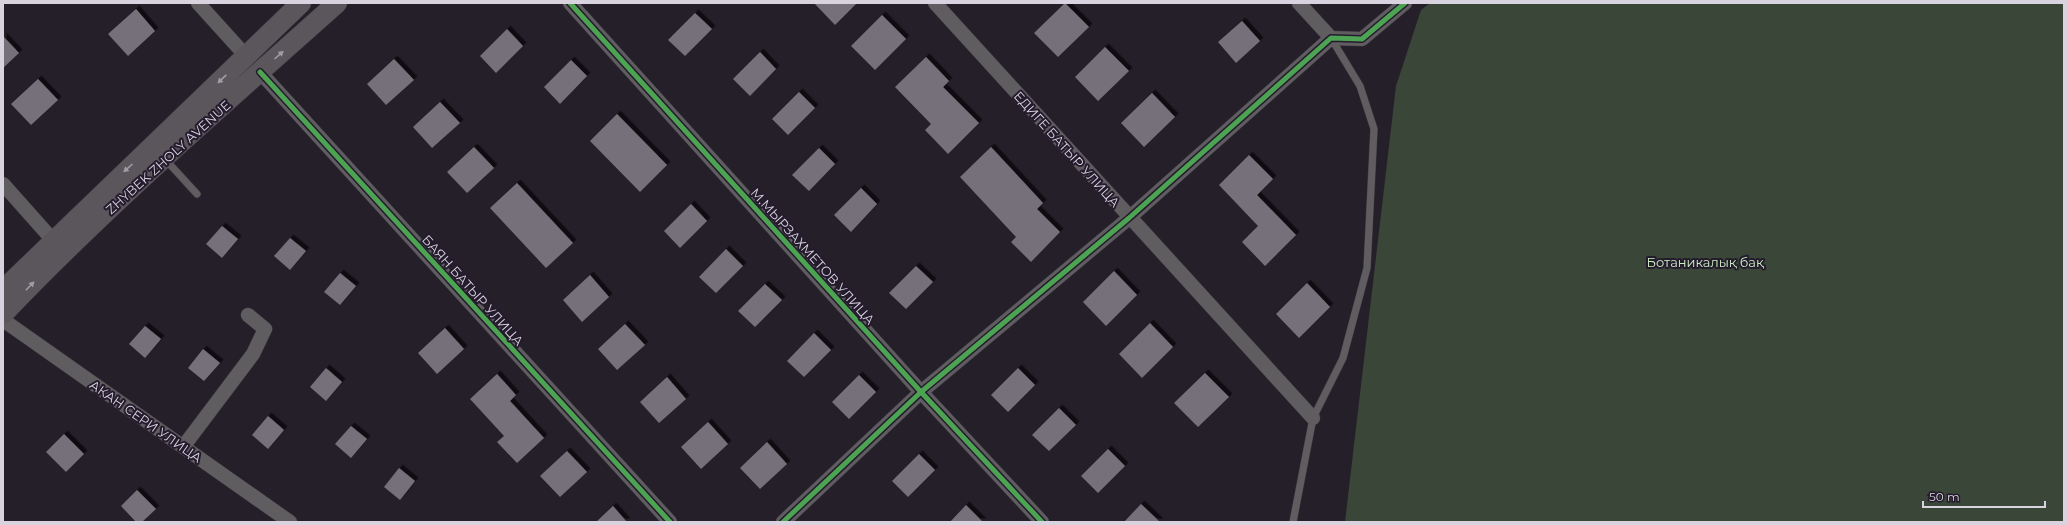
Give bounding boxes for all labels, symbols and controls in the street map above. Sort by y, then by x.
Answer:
one-way arrow [274,50,284,60]
one-way arrow [217,74,227,84]
street label: ЕДИГЕ БАТЫР УЛИЦА [1011,88,1124,211]
street label: ZHYBEK ZHOLY AVENUE [102,97,234,217]
one-way arrow [123,163,133,173]
street label: М.МЫРЗАХМЕТОВ УЛИЦА [748,185,879,328]
street label: БАЯН БАТЫР УЛИЦА [419,231,527,349]
park label: Ботаникалық бақ [1647,254,1765,270]
one-way arrow [25,281,35,291]
street label: АКАН СЕРИ УЛИЦА [87,376,205,466]
scale bar [1923,483,2045,509]
text: 50 m [1929,489,1960,504]

